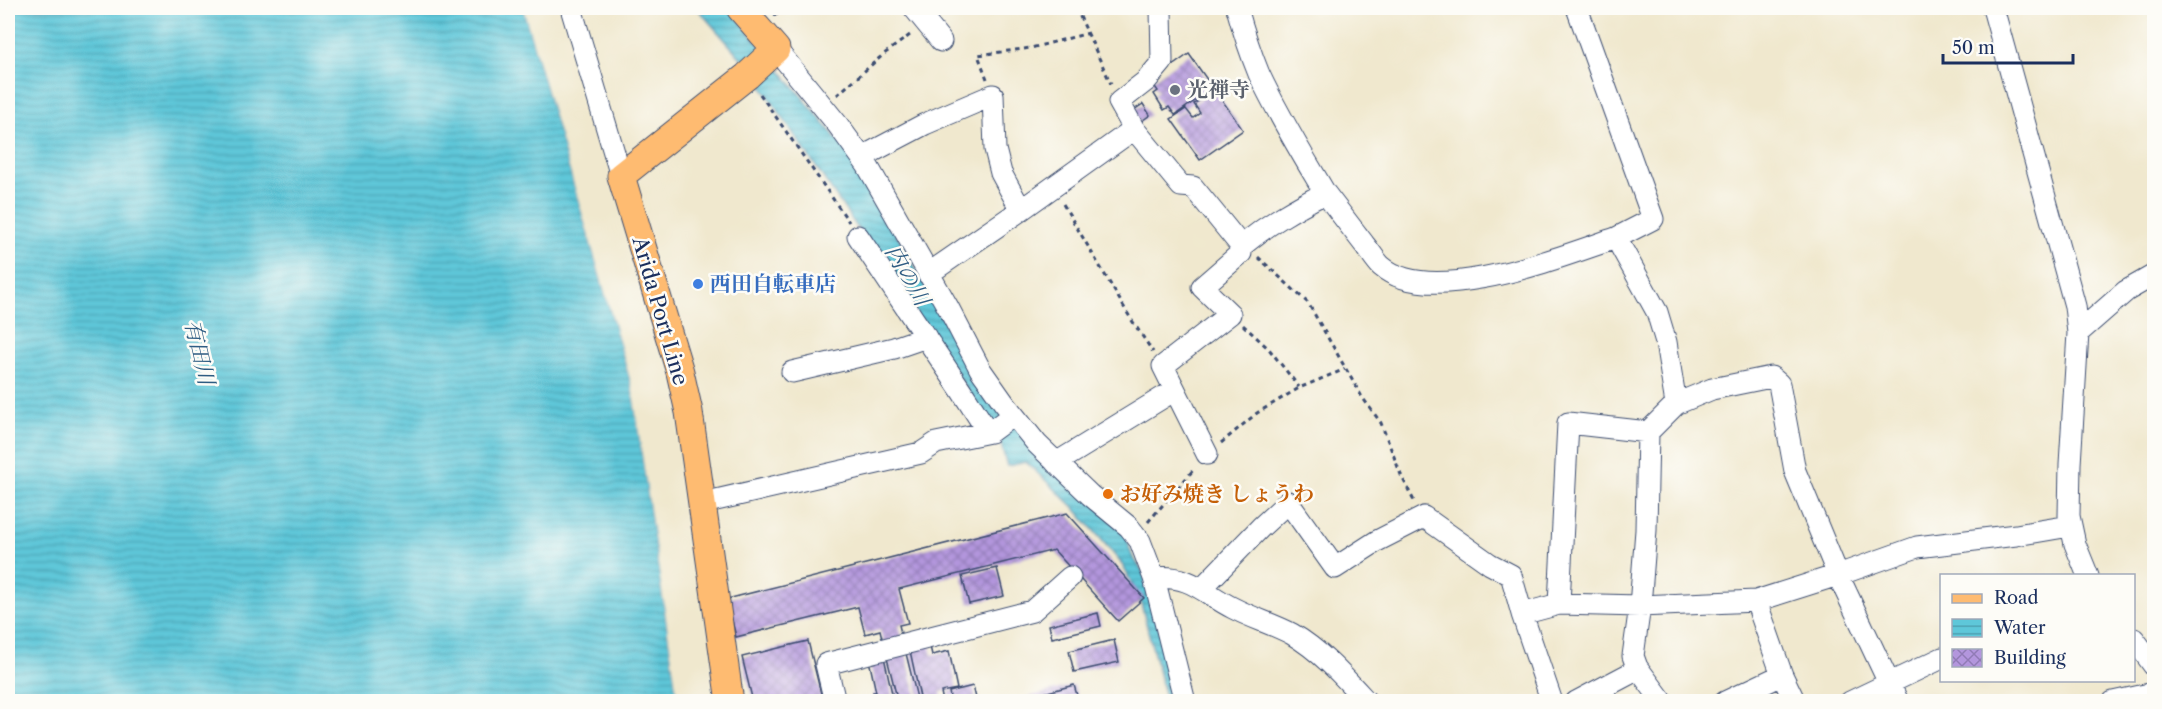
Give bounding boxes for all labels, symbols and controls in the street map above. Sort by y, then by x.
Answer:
scale bar [1943,27,2074,65]
text: 50 m [1952,37,1995,59]
place label: 光禅寺 [1187,77,1250,102]
marker: 光禅寺 [1168,83,1182,97]
street label: Arida Port Line [627,233,694,388]
water label: 内の川 [879,240,937,312]
place label: 西田自転車店 [710,271,836,296]
marker: 西田自転車店 [691,277,705,291]
water label: 有田川 [179,317,221,389]
place label: お好み焼き しょうわ [1120,481,1314,506]
marker: お好み焼き しょうわ [1101,487,1115,501]
legend [1940,574,2135,682]
text: Road [1994,587,2039,609]
text: Water [1993,617,2046,639]
text: Building [1994,647,2066,669]

